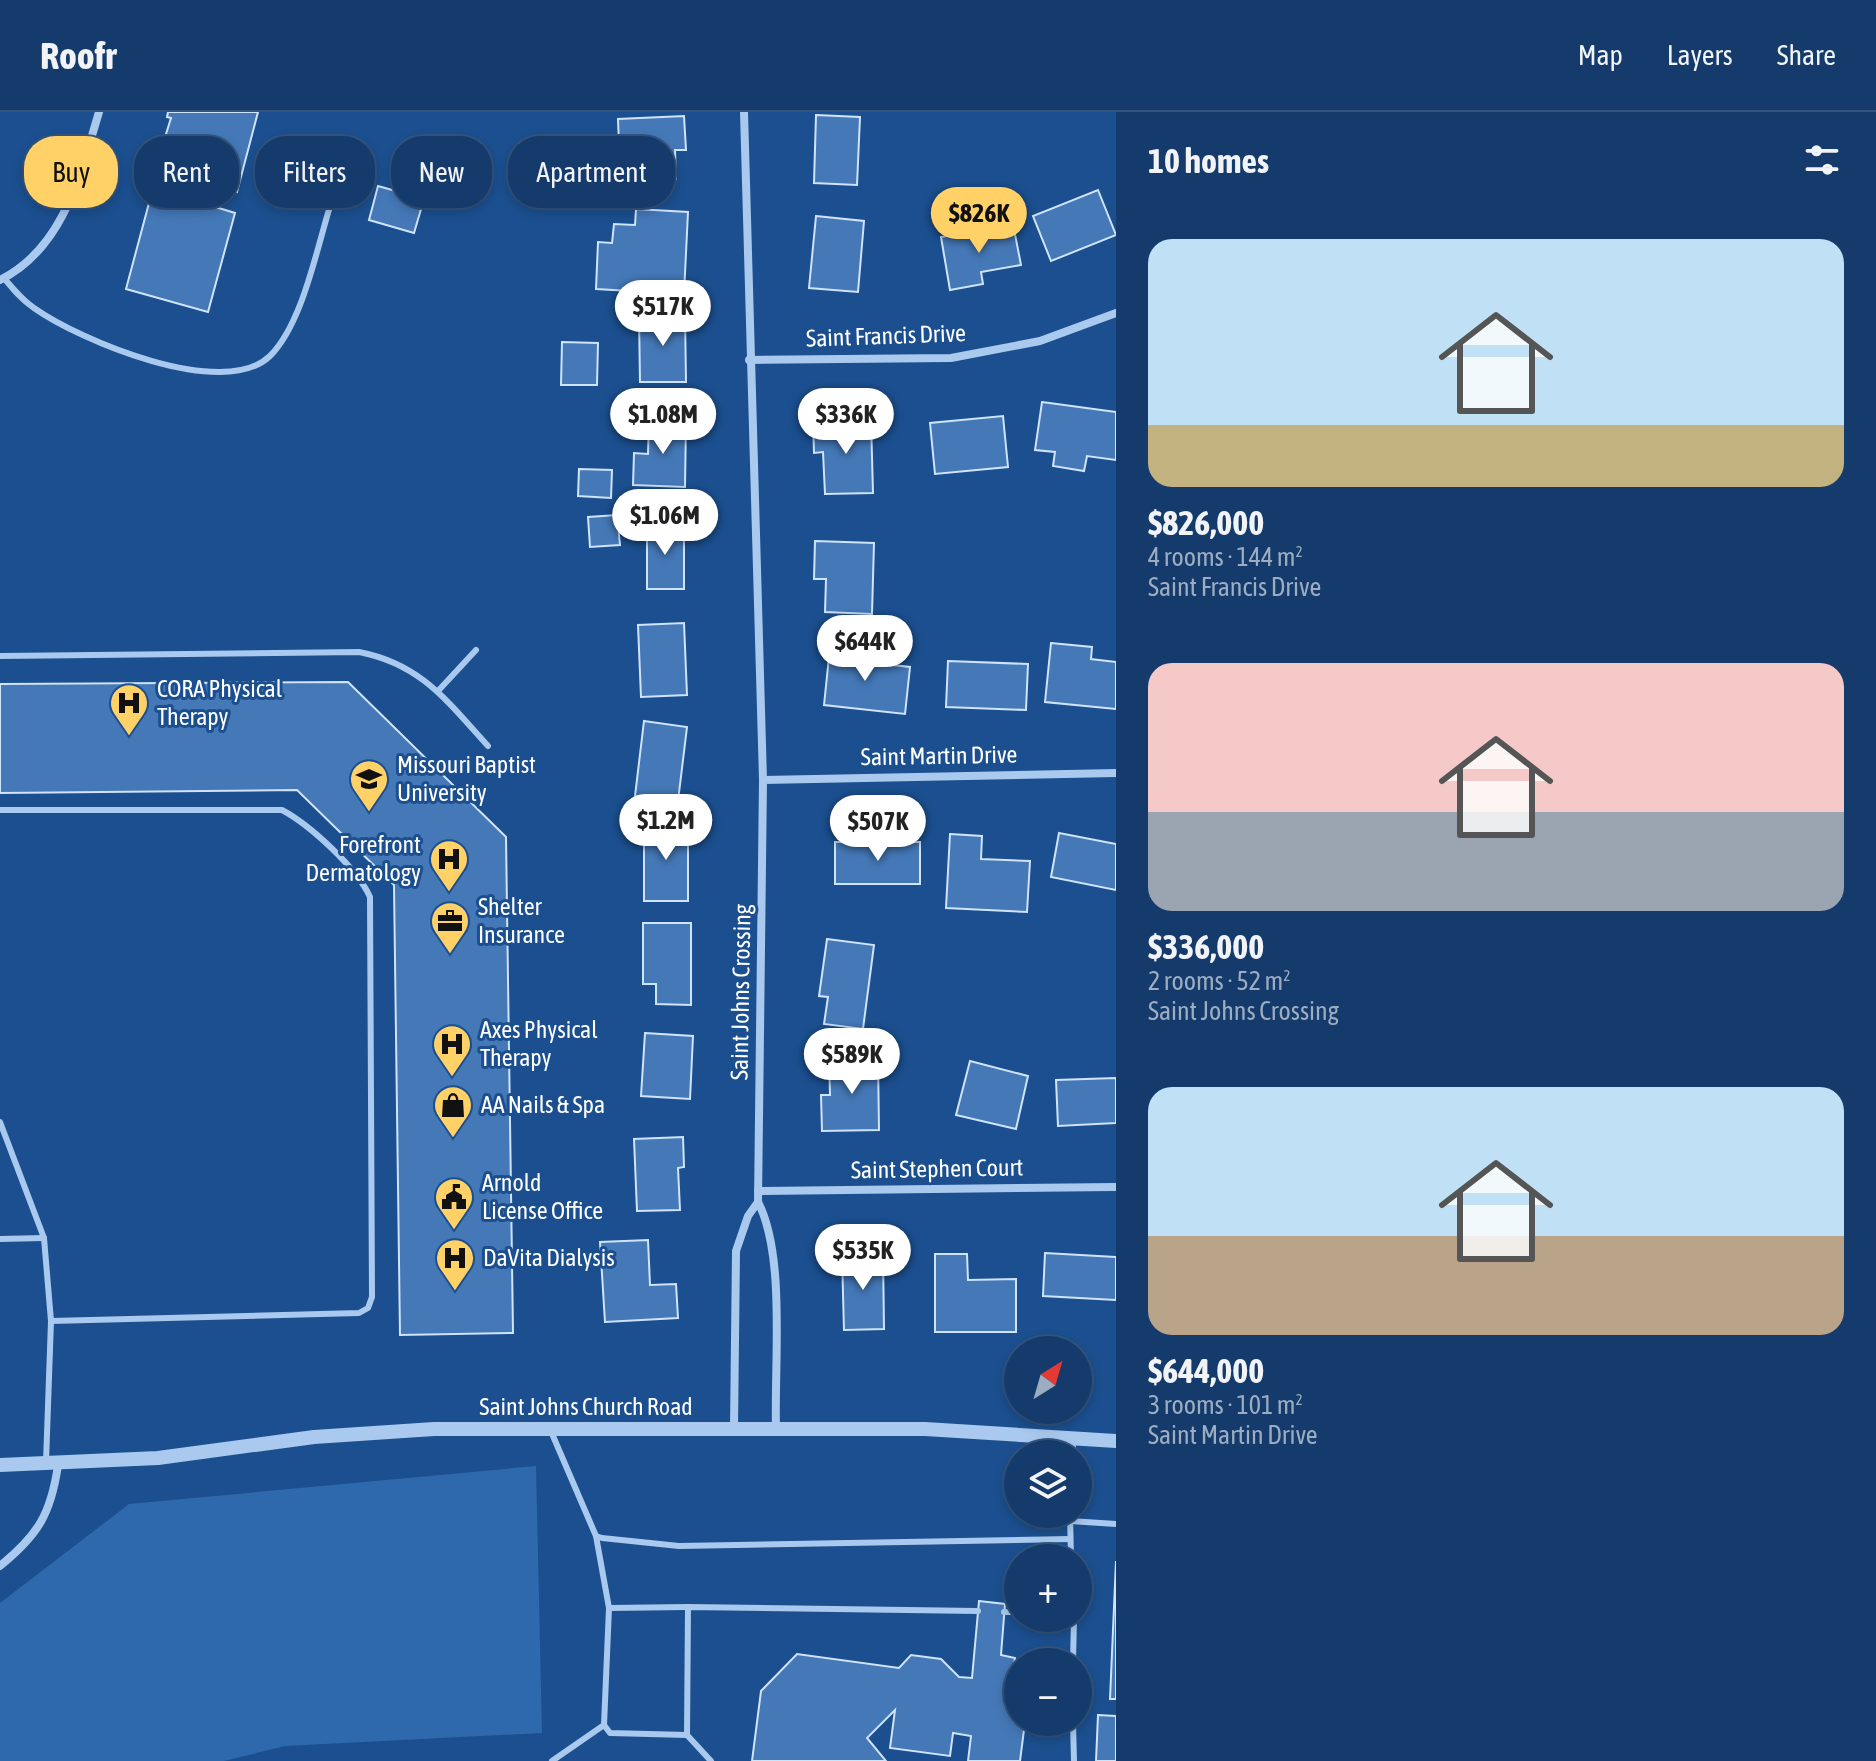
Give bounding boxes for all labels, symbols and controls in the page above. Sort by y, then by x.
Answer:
text: Roofr [40,34,116,77]
text: Map [1578,39,1623,71]
text: Layers [1667,39,1733,71]
text: Share [1777,39,1836,71]
chip: Buy [24,136,118,208]
chip: Rent [134,136,239,208]
chip: Filters [255,136,375,208]
chip: New [391,136,492,208]
chip: Apartment [508,136,675,208]
icon: filters [1800,138,1844,182]
text: 10 homes [1148,141,1269,180]
pin: $826K [923,187,1035,255]
text: $826K [949,198,1009,228]
pin: $517K [607,280,719,348]
text: $517K [633,291,693,321]
icon: home [1424,291,1568,435]
street label: Saint Francis Drive [806,319,966,352]
pin: $1.08M [598,388,728,456]
pin: $336K [790,388,902,456]
text: $1.08M [628,399,698,429]
text: $336K [816,399,876,429]
pin: $1.06M [600,489,730,557]
text: $1.06M [630,500,700,530]
text: $826,000 [1148,503,1264,542]
text: 4 rooms · 144 m² [1148,542,1303,572]
text: Saint Francis Drive [1148,572,1321,602]
pin: $644K [809,615,921,683]
text: $644K [835,626,895,656]
place label: CORA Physical Therapy [157,675,283,730]
hospital icon: CORA Physical Therapy [108,682,150,737]
icon: home [1424,715,1568,859]
street label: Saint Martin Drive [860,741,1018,770]
place label: Missouri Baptist University [397,751,536,806]
school or university icon: Missouri Baptist University [348,758,390,813]
pin: $1.2M [610,794,722,862]
pin: $507K [822,795,934,863]
text: $1.2M [637,805,695,835]
text: $507K [848,806,908,836]
place label: Forefront Dermatology [306,831,421,886]
hospital icon: Forefront Dermatology [428,838,470,893]
place label: Shelter Insurance [478,893,565,948]
office icon: Shelter Insurance [429,900,471,955]
street label: Saint Johns Crossing [725,903,756,1080]
text: $336,000 [1148,927,1264,966]
text: 2 rooms · 52 m² [1148,966,1290,996]
text: Saint Johns Crossing [1148,996,1339,1026]
place label: Axes Physical Therapy [480,1016,598,1071]
hospital icon: Axes Physical Therapy [431,1023,473,1078]
pin: $589K [796,1028,908,1096]
text: $589K [822,1039,882,1069]
shop icon: AA Nails & Spa [432,1084,474,1139]
place label: AA Nails & Spa [481,1091,605,1118]
icon: home [1424,1139,1568,1283]
street label: Saint Stephen Court [851,1153,1024,1184]
place label: Arnold License Office [482,1169,603,1224]
public building icon: Arnold License Office [433,1176,475,1231]
pin: $535K [807,1224,919,1292]
text: $535K [833,1235,893,1265]
hospital icon: DaVita Dialysis [434,1237,476,1292]
place label: DaVita Dialysis [483,1244,615,1271]
north arrow [1004,1336,1092,1424]
map controls [1004,1336,1092,1736]
text: $644,000 [1148,1351,1264,1390]
text: 3 rooms · 101 m² [1148,1390,1303,1420]
street label: Saint Johns Church Road [479,1393,693,1420]
text: Saint Martin Drive [1148,1420,1318,1450]
button: layers [1004,1440,1092,1528]
button: + [1004,1544,1092,1632]
button: − [1004,1648,1092,1736]

